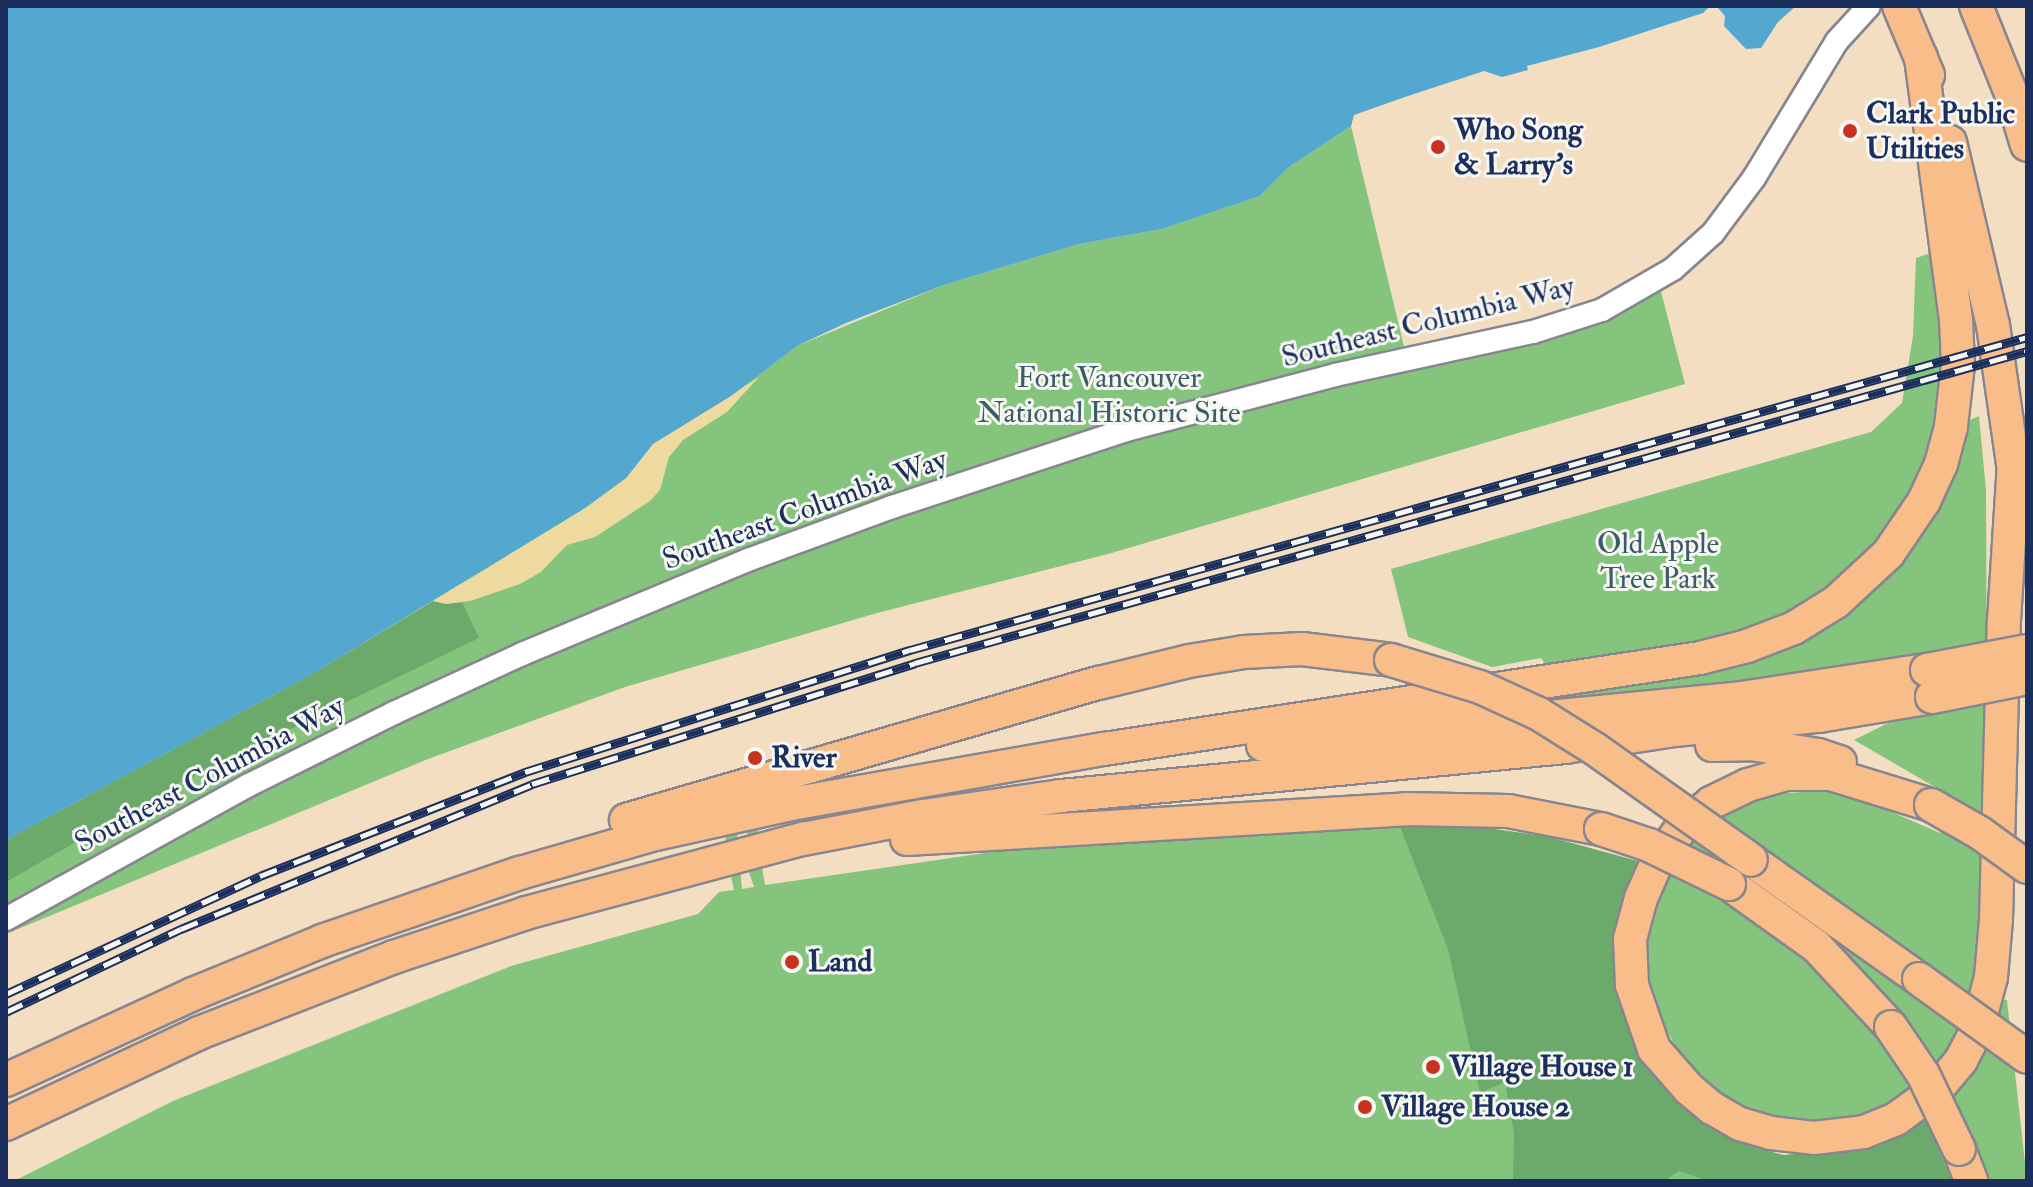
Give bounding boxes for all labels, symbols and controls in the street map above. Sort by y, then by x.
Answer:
place label: Clark Public Utilities [1866,96,2015,166]
place label: Who Song & Larry's [1454,112,1583,182]
marker: Clark Public Utilities [1841,122,1859,140]
marker: Who Song & Larry's [1429,138,1447,156]
street label: Southeast Columbia Way [1278,268,1578,376]
park label: Fort Vancouver National Historic Site [977,360,1241,430]
street label: Southeast Columbia Way [658,442,952,578]
park label: Old Apple Tree Park [1597,526,1719,596]
street label: Southeast Columbia Way [69,689,351,861]
place label: River [771,740,837,776]
marker: River [746,749,764,767]
place label: Land [808,944,872,980]
marker: Land [783,953,801,971]
place label: Village House 1 [1449,1049,1633,1085]
marker: Village House 1 [1424,1058,1442,1076]
place label: Village House 2 [1381,1089,1570,1125]
marker: Village House 2 [1356,1098,1374,1116]

